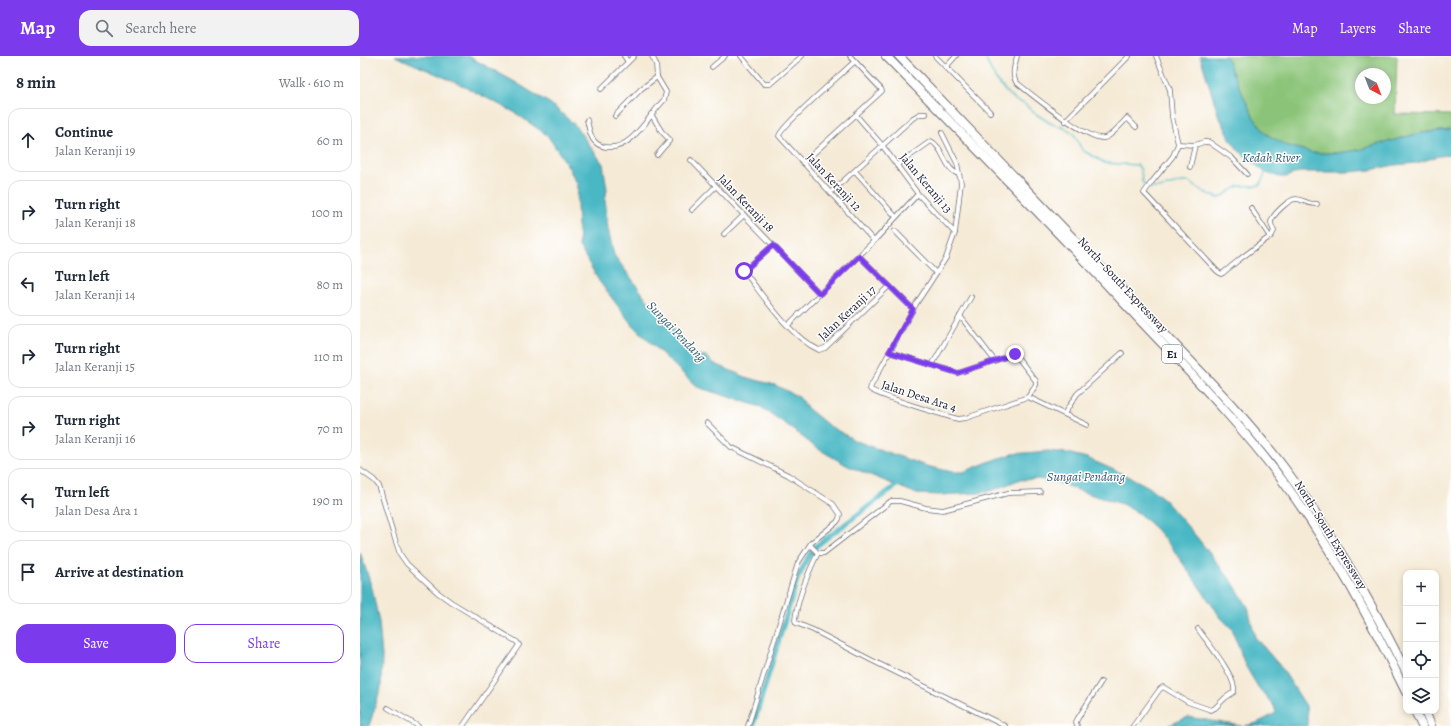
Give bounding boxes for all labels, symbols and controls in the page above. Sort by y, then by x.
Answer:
search box [79,10,359,46]
text: Map [20,15,55,41]
icon: search [93,17,115,39]
text: Search here [125,18,197,38]
text: Map [1292,19,1318,38]
text: Layers [1340,19,1376,38]
text: Share [1398,19,1431,38]
north arrow [1355,68,1391,104]
text: 8 min [16,71,56,94]
text: Walk · 610 m [279,74,344,91]
text: Continue [55,122,113,142]
icon: ahead [17,129,39,151]
text: 60 m [317,132,343,149]
text: Jalan Keranji 19 [55,142,135,159]
street label: Jalan Keranji 12 [803,149,865,215]
water label: Kedah River [1242,149,1301,166]
street label: Jalan Keranji 13 [896,150,956,216]
street label: Jalan Keranji 18 [714,171,778,235]
text: Turn right [55,194,120,214]
icon: right [17,201,39,223]
text: 100 m [311,204,343,221]
text: Jalan Keranji 18 [55,214,136,231]
street label: North–South Expressway [1074,234,1172,337]
route start [735,262,753,280]
text: Turn left [55,266,110,286]
icon: left [17,273,39,295]
text: 80 m [316,276,343,293]
street label: Jalan Keranji 17 [815,281,880,344]
text: Jalan Keranji 14 [55,286,135,303]
water label: Sungai Pendang [643,297,710,366]
text: Turn right [55,338,120,358]
icon: right [17,345,39,367]
route end [1006,345,1024,363]
road number: E1 [1162,345,1182,363]
text: 110 m [314,348,343,365]
text: Jalan Keranji 15 [55,358,135,375]
street label: Jalan Desa Ara 4 [879,376,959,416]
text: Turn right [55,410,120,430]
icon: right [17,417,39,439]
text: 70 m [317,420,343,437]
text: Jalan Keranji 16 [55,430,135,447]
water label: Sungai Pendang [1047,468,1125,485]
street label: North–South Expressway [1291,478,1371,593]
text: Turn left [55,482,110,502]
icon: left [17,489,39,511]
text: 190 m [312,492,343,509]
text: Jalan Desa Ara 1 [55,502,138,519]
icon: arrive [17,561,39,583]
text: Arrive at destination [55,562,184,582]
map controls [1403,570,1439,714]
button: + [1403,570,1439,606]
button: − [1403,606,1439,642]
button: Save [16,624,176,663]
button: Share [184,624,344,663]
button: locate [1403,642,1439,678]
button: layers [1403,678,1439,714]

